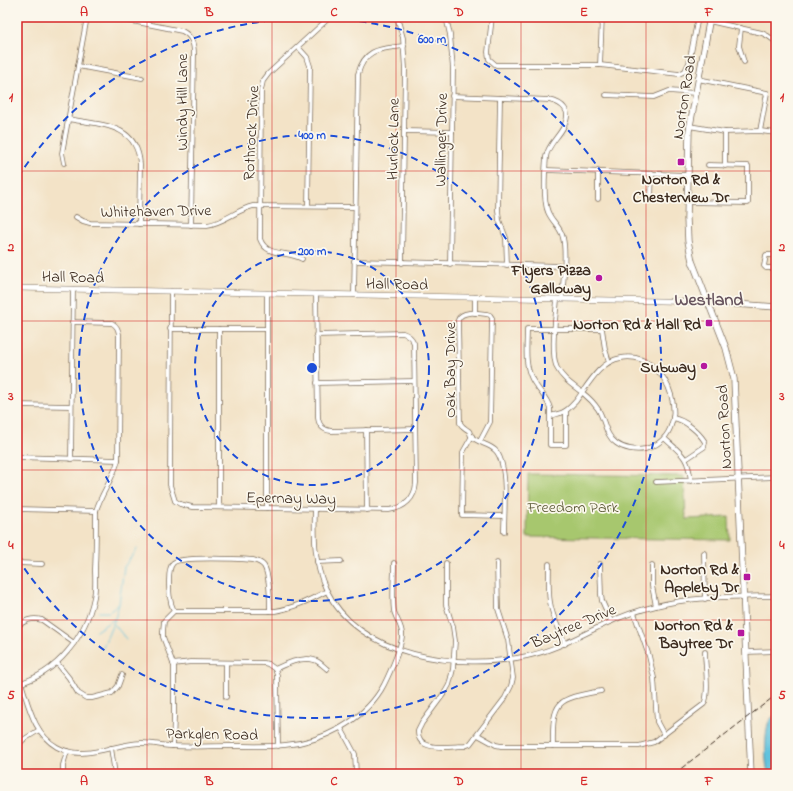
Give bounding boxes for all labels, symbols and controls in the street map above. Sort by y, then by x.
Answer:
text: A [80,3,88,22]
text: B [204,3,214,22]
text: C [330,3,338,22]
text: D [453,3,464,22]
text: E [580,3,588,22]
text: F [704,3,714,22]
text: 600 m [417,31,447,49]
street label: Windy Hill Lane [171,53,195,151]
street label: Norton Road [667,54,703,141]
street label: Rothrock Drive [238,84,267,181]
text: 1 [9,88,14,107]
text: 1 [780,88,785,107]
street label: Wallinger Drive [429,92,455,187]
street label: Hurlock Lane [381,97,407,180]
text: 400 m [297,127,326,145]
marker: Norton Rd & Chesterview Dr [676,157,686,167]
place label: Norton Rd & Chesterview Dr [633,168,730,210]
street label: Whitehaven Drive [100,199,212,225]
text: 2 [7,238,15,257]
text: 2 [778,238,786,257]
text: 200 m [297,243,327,261]
place label: Flyers Pizza Galloway [511,259,591,302]
street label: Hall Road [42,265,104,291]
street label: Hall Road [366,272,428,298]
marker: Flyers Pizza Galloway [594,273,604,283]
district label: Westland [675,288,744,314]
place label: Norton Rd & Hall Rd [573,313,701,337]
marker: Norton Rd & Hall Rd [704,318,714,328]
street label: Oak Bay Drive [439,321,463,418]
place label: Subway [640,356,696,381]
centre of rings [305,361,319,375]
marker: Subway [699,361,709,371]
street label: Norton Road [711,384,739,470]
text: 3 [7,387,14,406]
text: 3 [778,387,785,406]
street label: Epernay Way [246,486,336,512]
park label: Freedom Park [526,496,620,520]
text: 4 [7,536,14,555]
text: 4 [778,536,785,555]
place label: Norton Rd & Appleby Dr [660,558,740,601]
marker: Norton Rd & Appleby Dr [742,572,752,582]
street label: Baytree Drive [527,598,621,656]
place label: Norton Rd & Baytree Dr [654,614,734,657]
marker: Norton Rd & Baytree Dr [736,628,746,638]
text: 5 [7,686,15,705]
text: 5 [778,686,786,705]
street label: Parkglen Road [166,722,258,748]
text: A [80,772,88,791]
text: B [204,772,214,791]
text: C [330,772,338,791]
text: D [453,772,464,791]
text: E [580,772,588,791]
text: F [704,772,714,791]

